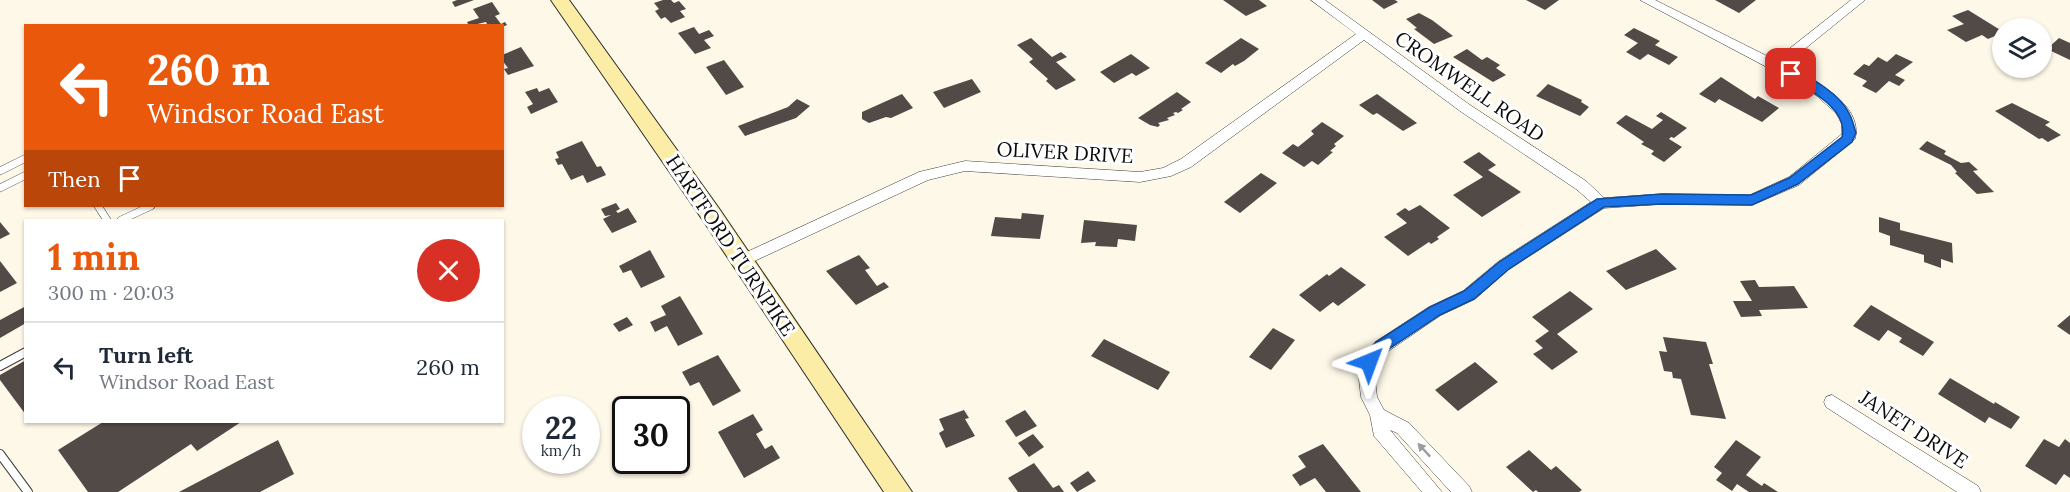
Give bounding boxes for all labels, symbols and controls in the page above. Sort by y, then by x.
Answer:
map controls [1992,18,2052,78]
button: layers [1992,18,2052,78]
street label: CROMWELL ROAD [1390,25,1550,147]
text: 260 m [147,43,270,97]
icon: left [48,48,126,126]
pin [1765,48,1816,99]
icon: arrive [1774,57,1807,90]
text: Windsor Road East [147,96,384,130]
street label: OLIVER DRIVE [996,136,1134,168]
street label: HARTFORD TURNPIKE [661,150,801,340]
icon: arrive [113,162,146,195]
text: Then [48,165,101,193]
text: 1 min [48,234,140,280]
button: close [417,239,480,302]
text: 300 m · 20:03 [48,280,174,305]
position arrow [1337,330,1401,394]
text: Turn left [99,341,193,369]
icon: left [48,351,81,384]
text: 260 m [416,353,480,381]
text: Windsor Road East [99,369,275,394]
street label: JANET DRIVE [1854,384,1973,473]
speed limit sign: 30 [612,396,690,474]
text: 22 [545,409,577,447]
text: km/h [541,441,581,460]
one-way arrow [1417,442,1431,457]

